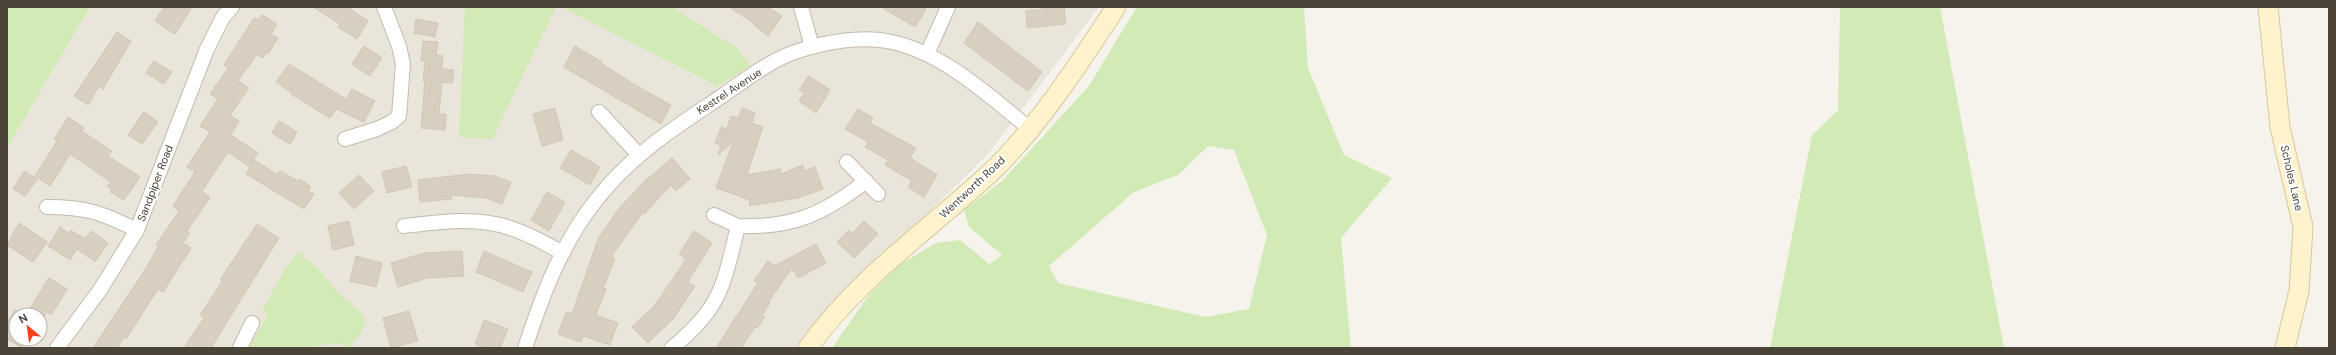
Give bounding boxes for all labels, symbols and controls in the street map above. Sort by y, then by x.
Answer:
street label: Kestrel Avenue [694,65,764,117]
street label: Sandpiper Road [134,143,176,223]
street label: Scholes Lane [2278,144,2306,212]
street label: Wentworth Road [936,153,1008,221]
north arrow [8,307,48,347]
text: N [16,310,30,326]

